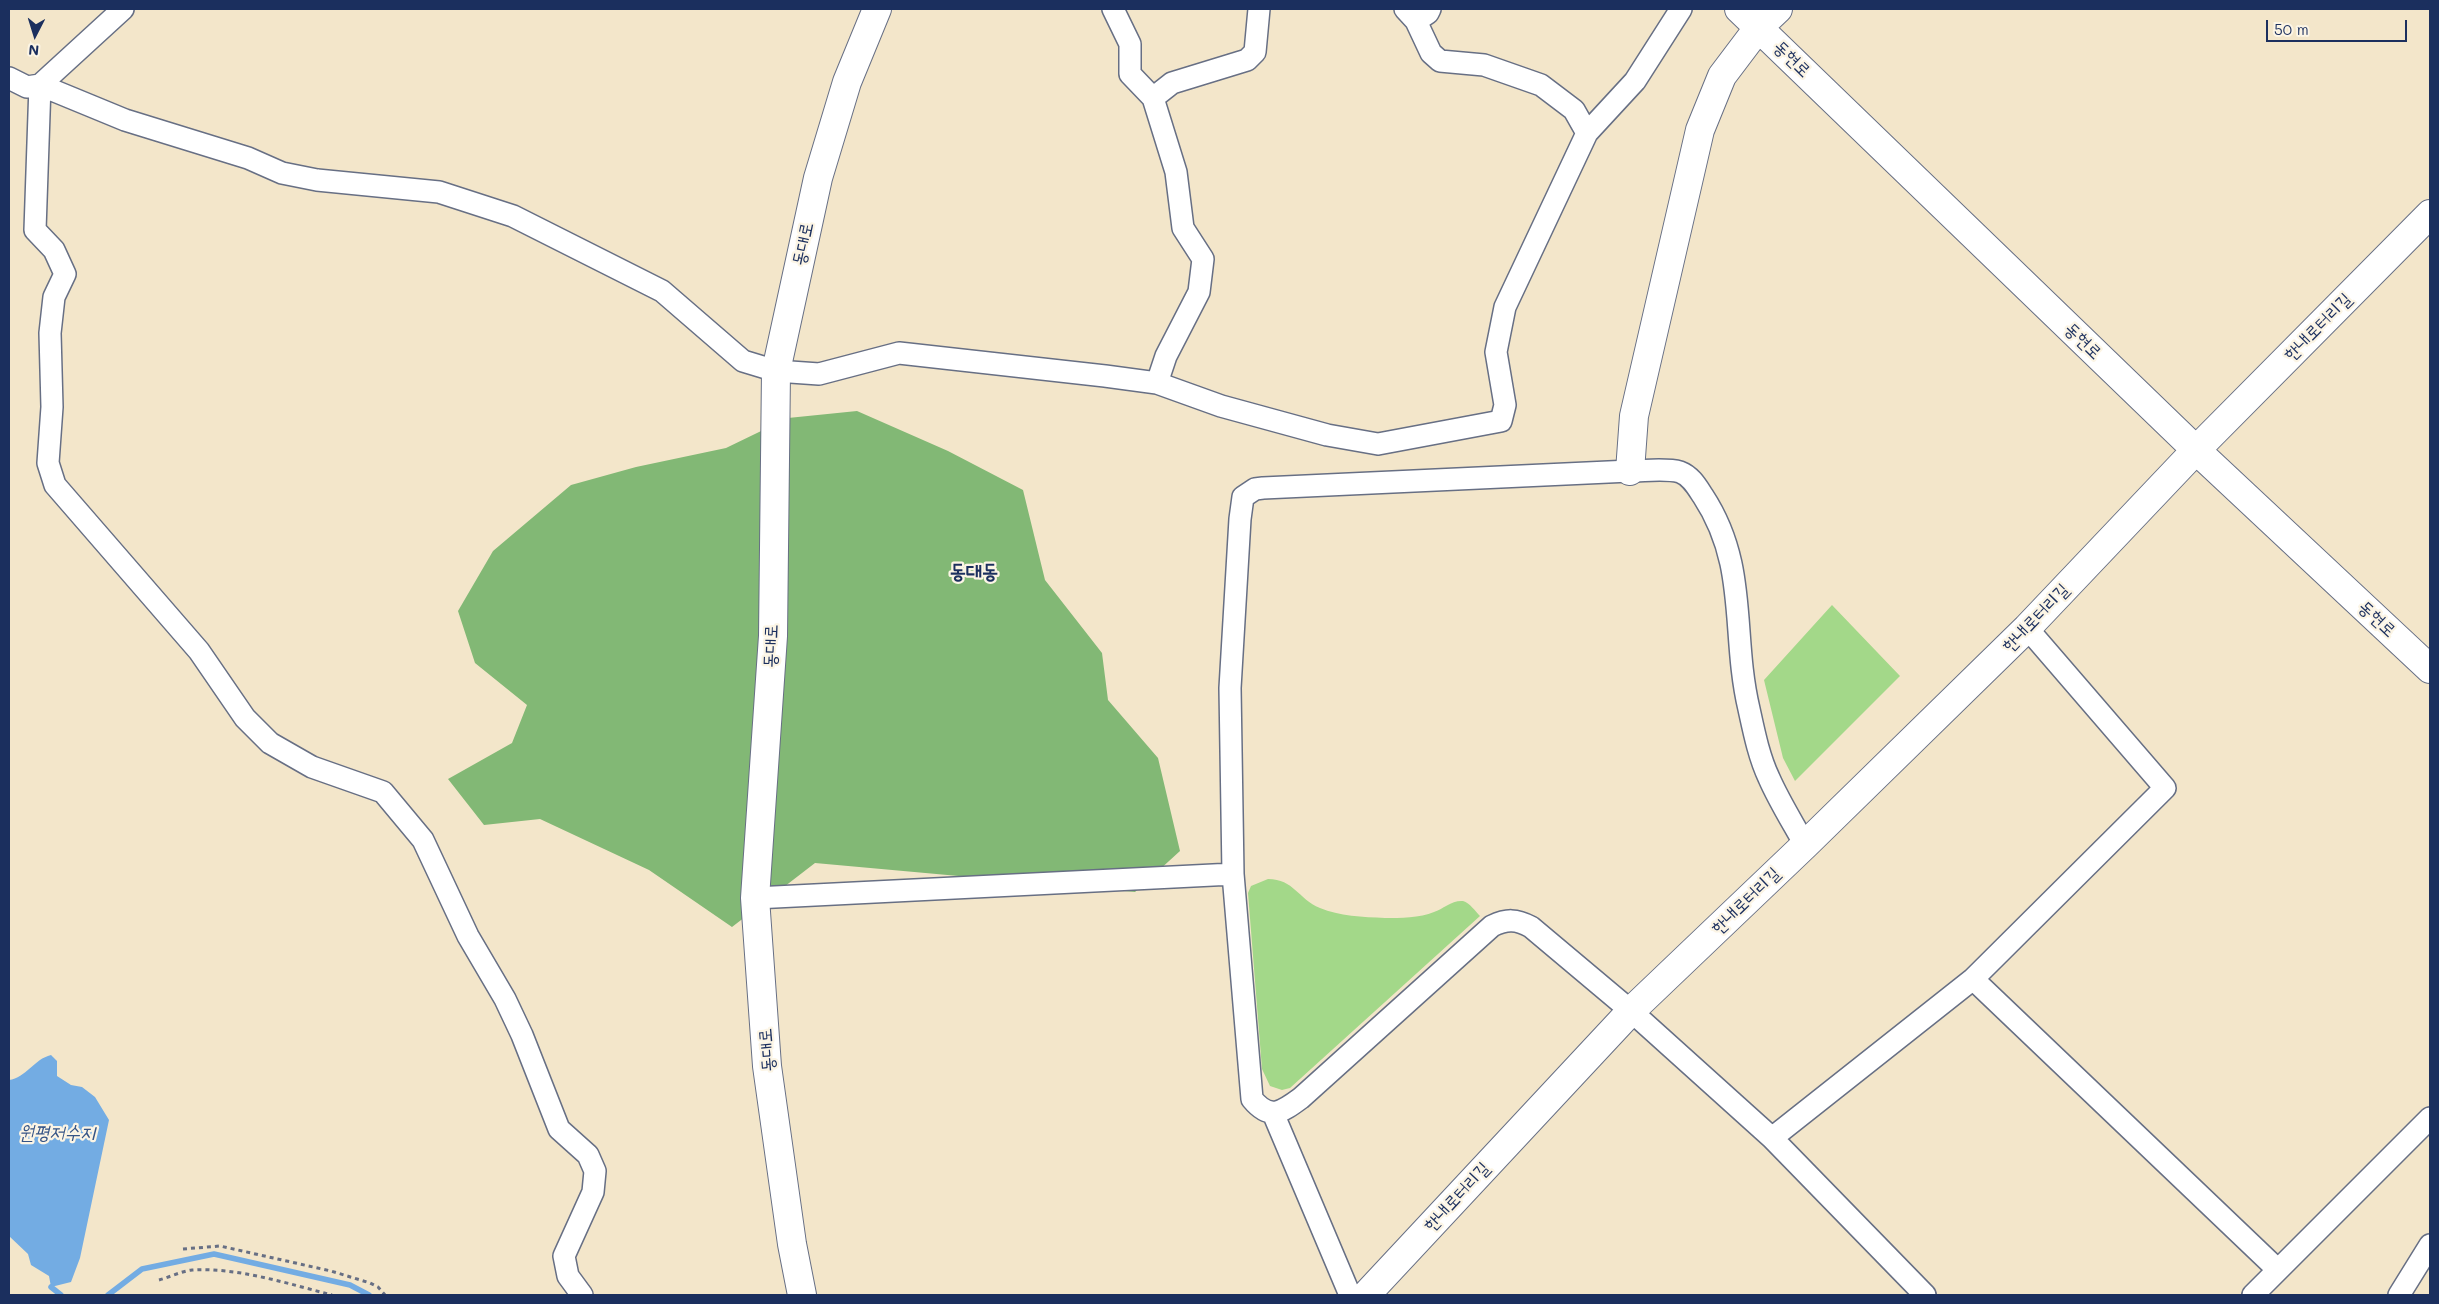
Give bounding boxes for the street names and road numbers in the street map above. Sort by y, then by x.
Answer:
street label: 동현로 [1769,36,1815,82]
street label: 동대로 [788,221,818,267]
street label: 한내로터리길 [2280,289,2356,365]
street label: 동현로 [2060,318,2106,364]
street label: 한내로터리길 [1998,579,2074,657]
street label: 동현로 [2354,596,2400,642]
street label: 동대로 [759,624,783,668]
street label: 한내로터리길 [1707,863,1785,939]
street label: 동대로 [754,1027,780,1073]
street label: 한내로터리길 [1419,1158,1495,1236]

